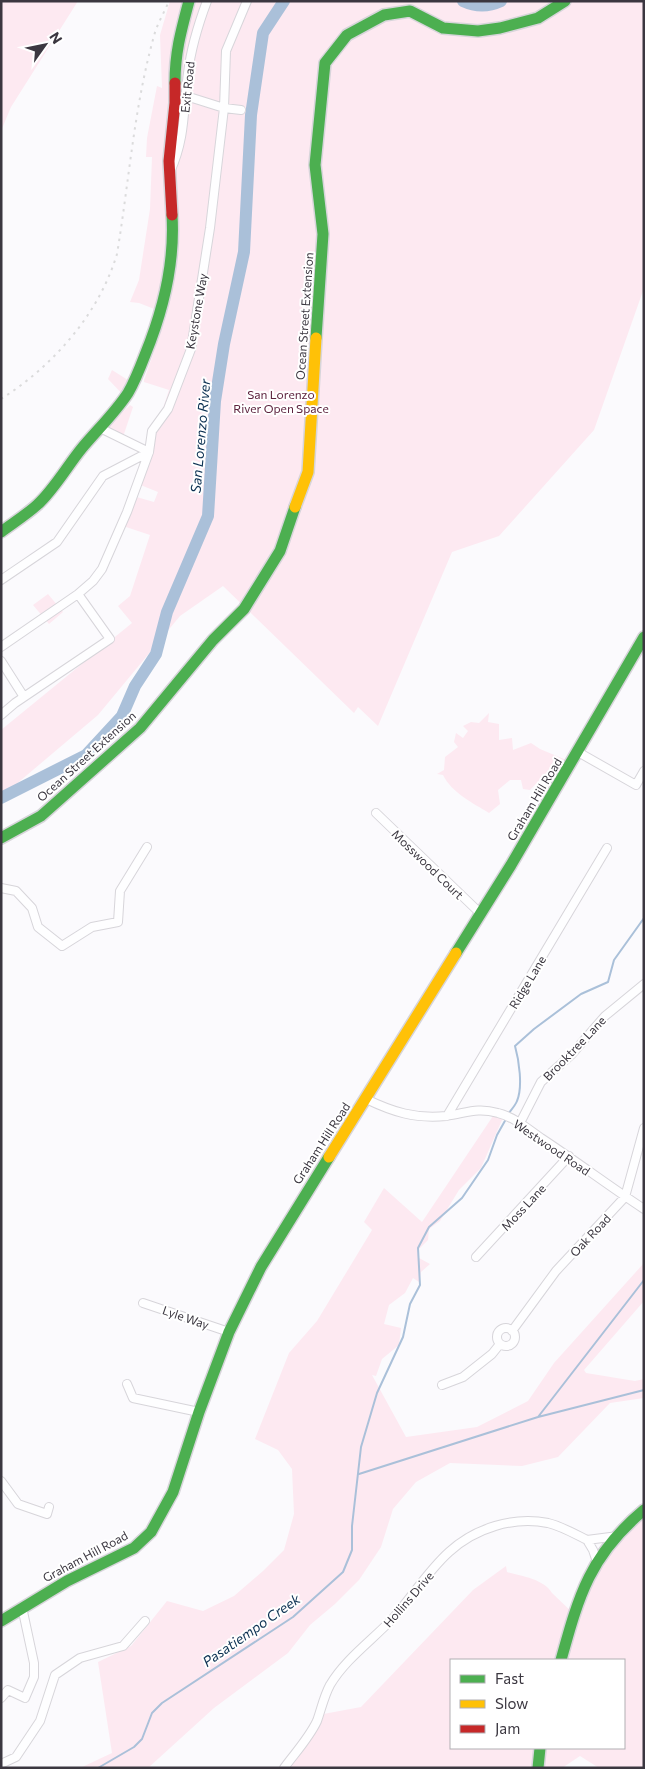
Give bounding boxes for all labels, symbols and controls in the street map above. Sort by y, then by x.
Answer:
north arrow [20,20,70,70]
text: N [46,29,66,47]
street label: Exit Road [177,60,197,114]
street label: Ocean Street Extension [293,252,315,380]
street label: Keystone Way [182,272,210,350]
water label: San Lorenzo River [187,378,213,494]
park label: San Lorenzo River Open Space [233,387,329,415]
street label: Ocean Street Extension [34,708,138,804]
street label: Graham Hill Road [504,755,564,843]
street label: Mosswood Court [389,826,467,902]
street label: Ridge Lane [506,953,548,1011]
street label: Brooktree Lane [540,1013,608,1083]
street label: Graham Hill Road [289,1100,353,1186]
street label: Westwood Road [511,1116,593,1178]
street label: Moss Lane [498,1181,548,1233]
street label: Oak Road [567,1211,613,1259]
street label: Lyle Way [161,1303,211,1331]
street label: Graham Hill Road [40,1528,130,1584]
street label: Hollins Drive [380,1568,436,1630]
water label: Pasatiempo Creek [199,1590,303,1670]
legend [450,1659,625,1749]
text: Fast [495,1669,524,1687]
text: Slow [495,1694,528,1712]
text: Jam [495,1719,520,1737]

